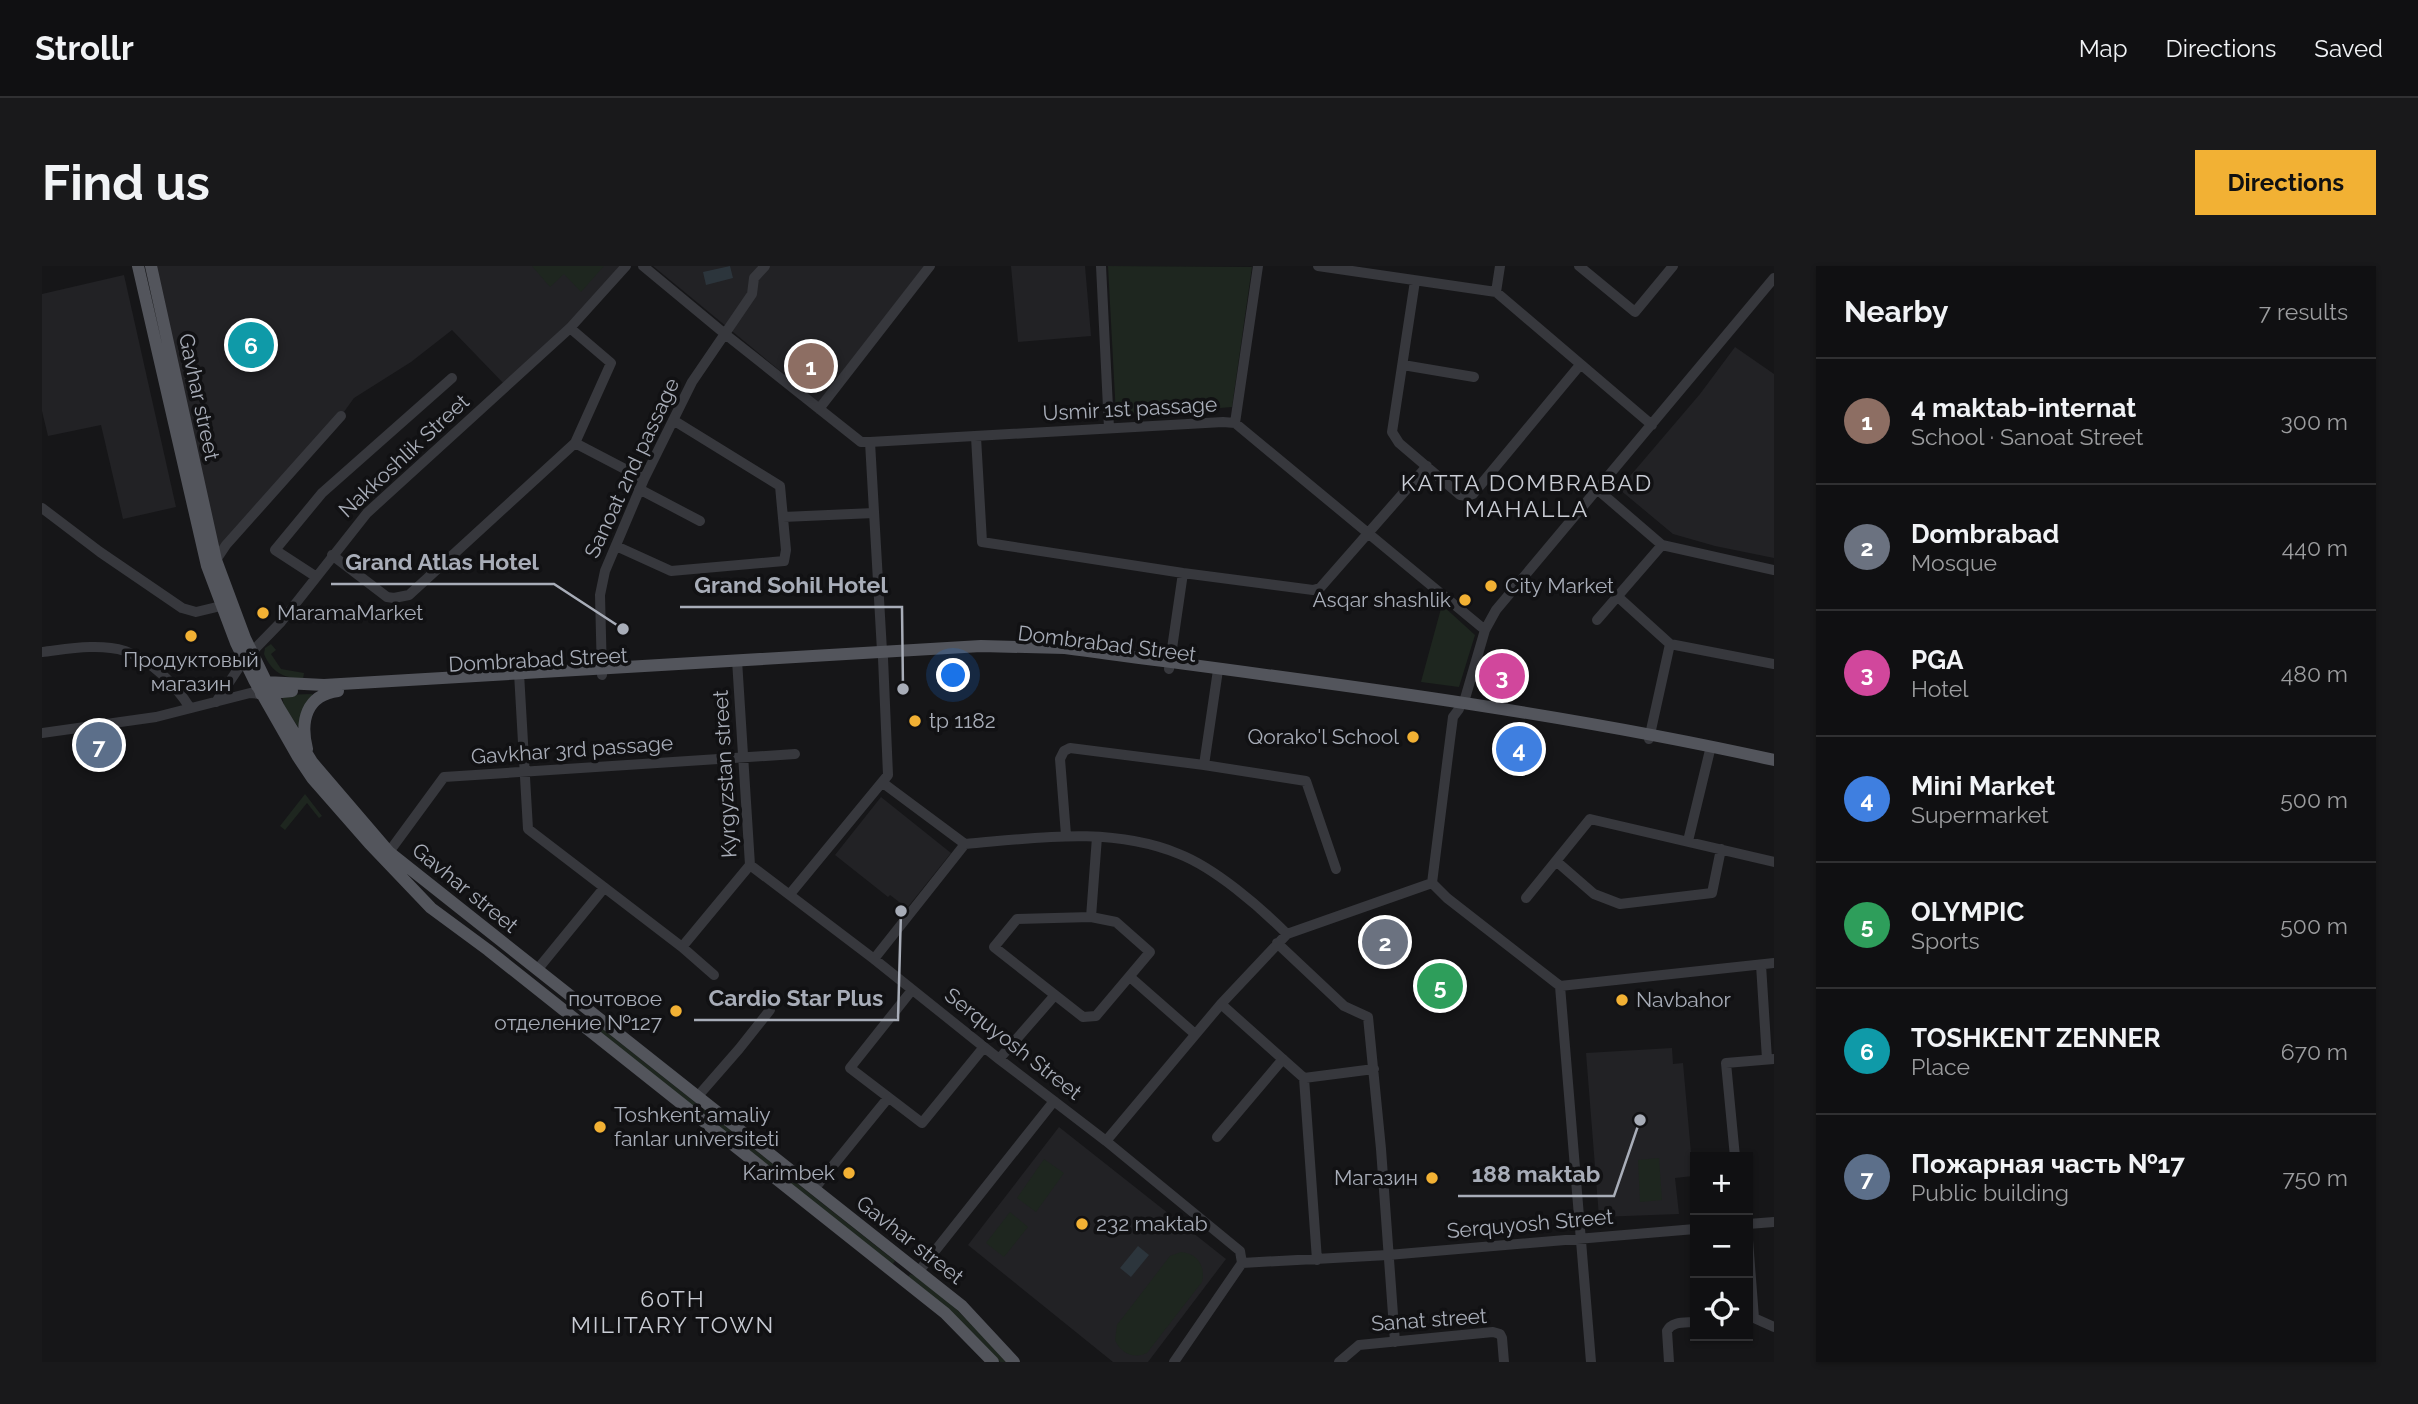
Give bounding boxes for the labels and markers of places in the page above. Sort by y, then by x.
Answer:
pin: 6 [228,319,274,371]
pin: 1 [788,340,834,392]
callout: Grand Atlas Hotel [331,540,554,584]
callout: Grand Sohil Hotel [680,563,902,607]
place label: City Market [1505,573,1614,598]
marker: City Market [1483,578,1499,594]
place label: Asqar shashlik [1313,587,1451,612]
marker: Asqar shashlik [1457,592,1473,608]
place label: MaramaMarket [277,600,423,625]
marker: MaramaMarket [255,605,271,621]
marker: Продуктовый магазин [183,628,199,644]
place label: Продуктовый магазин [123,647,259,696]
pin: 3 [1479,650,1525,702]
place label: tp 1182 [929,708,996,733]
marker: tp 1182 [907,713,923,729]
pin: 7 [76,719,122,771]
pin: 4 [1496,723,1542,775]
place label: Qorako'l School [1247,724,1399,749]
marker: Qorako'l School [1405,729,1421,745]
pin: 2 [1362,916,1408,968]
pin: 5 [1417,960,1463,1012]
callout: Cardio Star Plus [694,976,898,1020]
place label: почтовое отделение №127 [494,986,663,1035]
place label: Navbahor [1636,987,1732,1012]
marker: Navbahor [1614,992,1630,1008]
marker: почтовое отделение №127 [668,1003,684,1019]
place label: Toshkent amaliy fanlar universiteti [614,1102,779,1151]
marker: Toshkent amaliy fanlar universiteti [592,1119,608,1135]
callout: 188 maktab [1458,1152,1614,1196]
place label: Karimbek [742,1160,835,1185]
marker: Karimbek [841,1165,857,1181]
place label: Магазин [1334,1165,1418,1190]
marker: Магазин [1424,1170,1440,1186]
place label: 232 maktab [1096,1211,1208,1236]
marker: 232 maktab [1074,1216,1090,1232]

